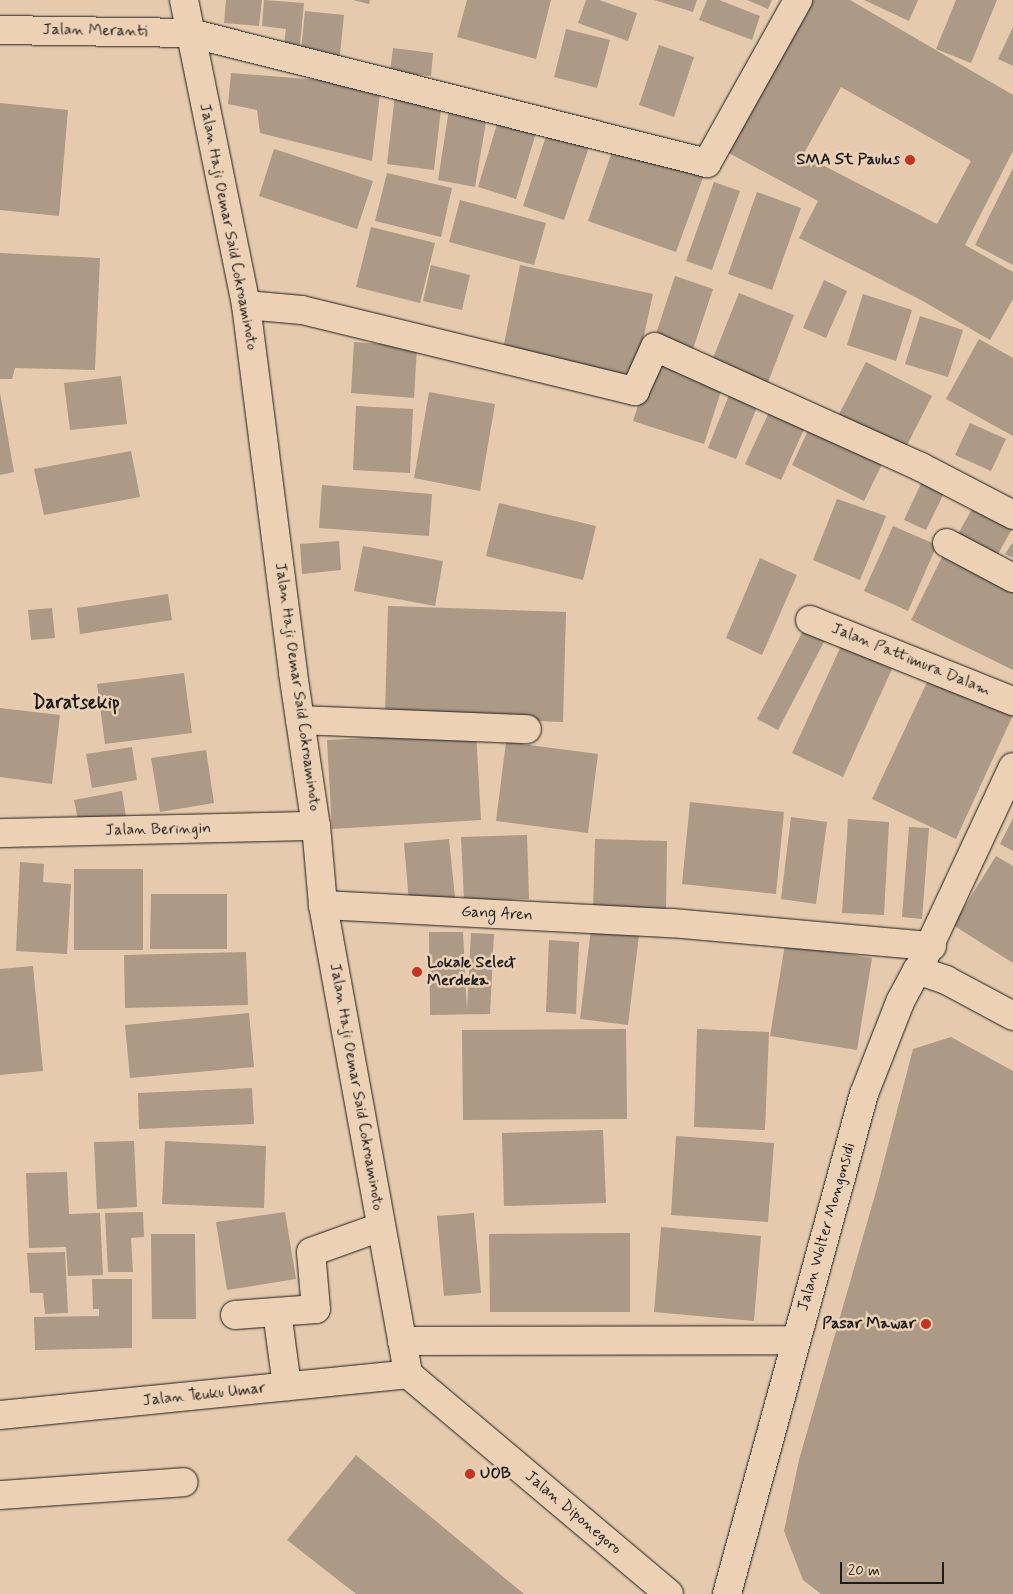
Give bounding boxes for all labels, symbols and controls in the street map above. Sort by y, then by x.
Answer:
street label: Jalan Meranti [43,20,147,42]
street label: Jalan Haji Oemar Said Cokroaminoto [194,100,262,354]
place label: SMA St Paulus [800,150,900,170]
marker: SMA St Paulus [904,154,916,166]
street label: Jalan Haji Oemar Said Cokroaminoto [270,559,324,815]
street label: Jalan Pattimura Dalam [829,619,993,701]
district label: Daratsekip [32,692,120,714]
street label: Jalan Beringin [105,819,211,841]
street label: Gang Aren [460,903,534,925]
place label: Lokale Select Merdeka [427,953,516,991]
street label: Jalan Haji Oemar Said Cokroaminoto [324,959,388,1215]
marker: Lokale Select Merdeka [411,966,423,978]
street label: Jalan Wolter Mongonsidi [794,1142,860,1312]
place label: Pasar Mawar [824,1314,916,1334]
marker: Pasar Mawar [920,1318,932,1330]
street label: Jalan Teuku Umar [141,1379,267,1411]
place label: UOB [480,1464,511,1484]
street label: Jalan Diponegoro [521,1467,625,1559]
marker: UOB [464,1468,476,1480]
scale bar [843,1552,947,1584]
text: 20 m [848,1561,880,1581]

